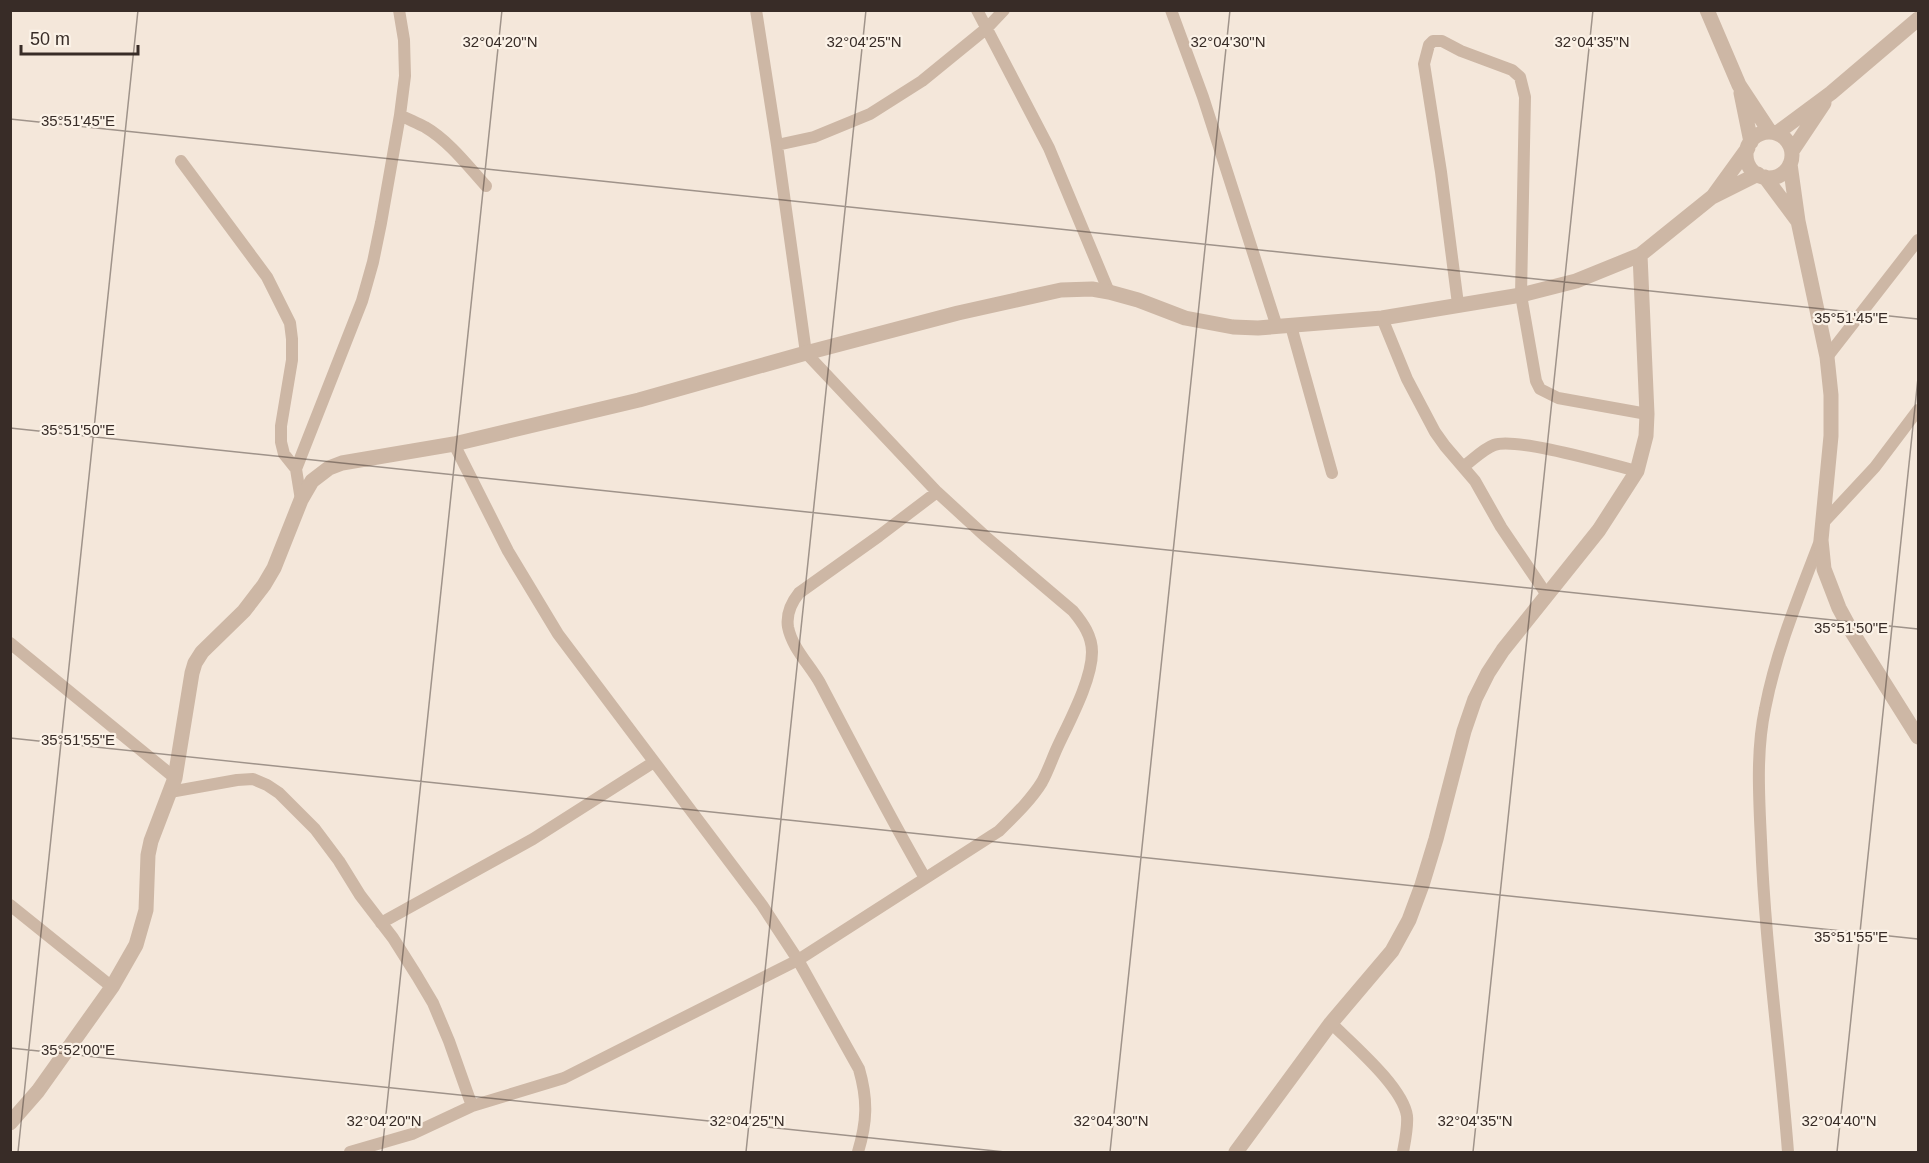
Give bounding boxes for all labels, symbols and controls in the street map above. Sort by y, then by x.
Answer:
scale bar [21,18,138,56]
text: 50 m [30,29,70,49]
text: 32°04'20"N [462,33,538,50]
text: 32°04'25"N [826,33,902,50]
text: 32°04'30"N [1190,33,1266,50]
text: 32°04'35"N [1554,33,1630,50]
text: 35°51'45"E [41,112,115,129]
text: 35°51'45"E [1814,309,1888,326]
text: 35°51'50"E [41,421,115,438]
text: 35°51'50"E [1814,619,1888,636]
text: 35°51'55"E [41,731,115,748]
text: 35°51'55"E [1814,928,1888,945]
text: 35°52'00"E [41,1041,115,1058]
text: 32°04'20"N [346,1112,422,1129]
text: 32°04'25"N [709,1112,785,1129]
text: 32°04'30"N [1073,1112,1149,1129]
text: 32°04'35"N [1437,1112,1513,1129]
text: 32°04'40"N [1801,1112,1877,1129]

